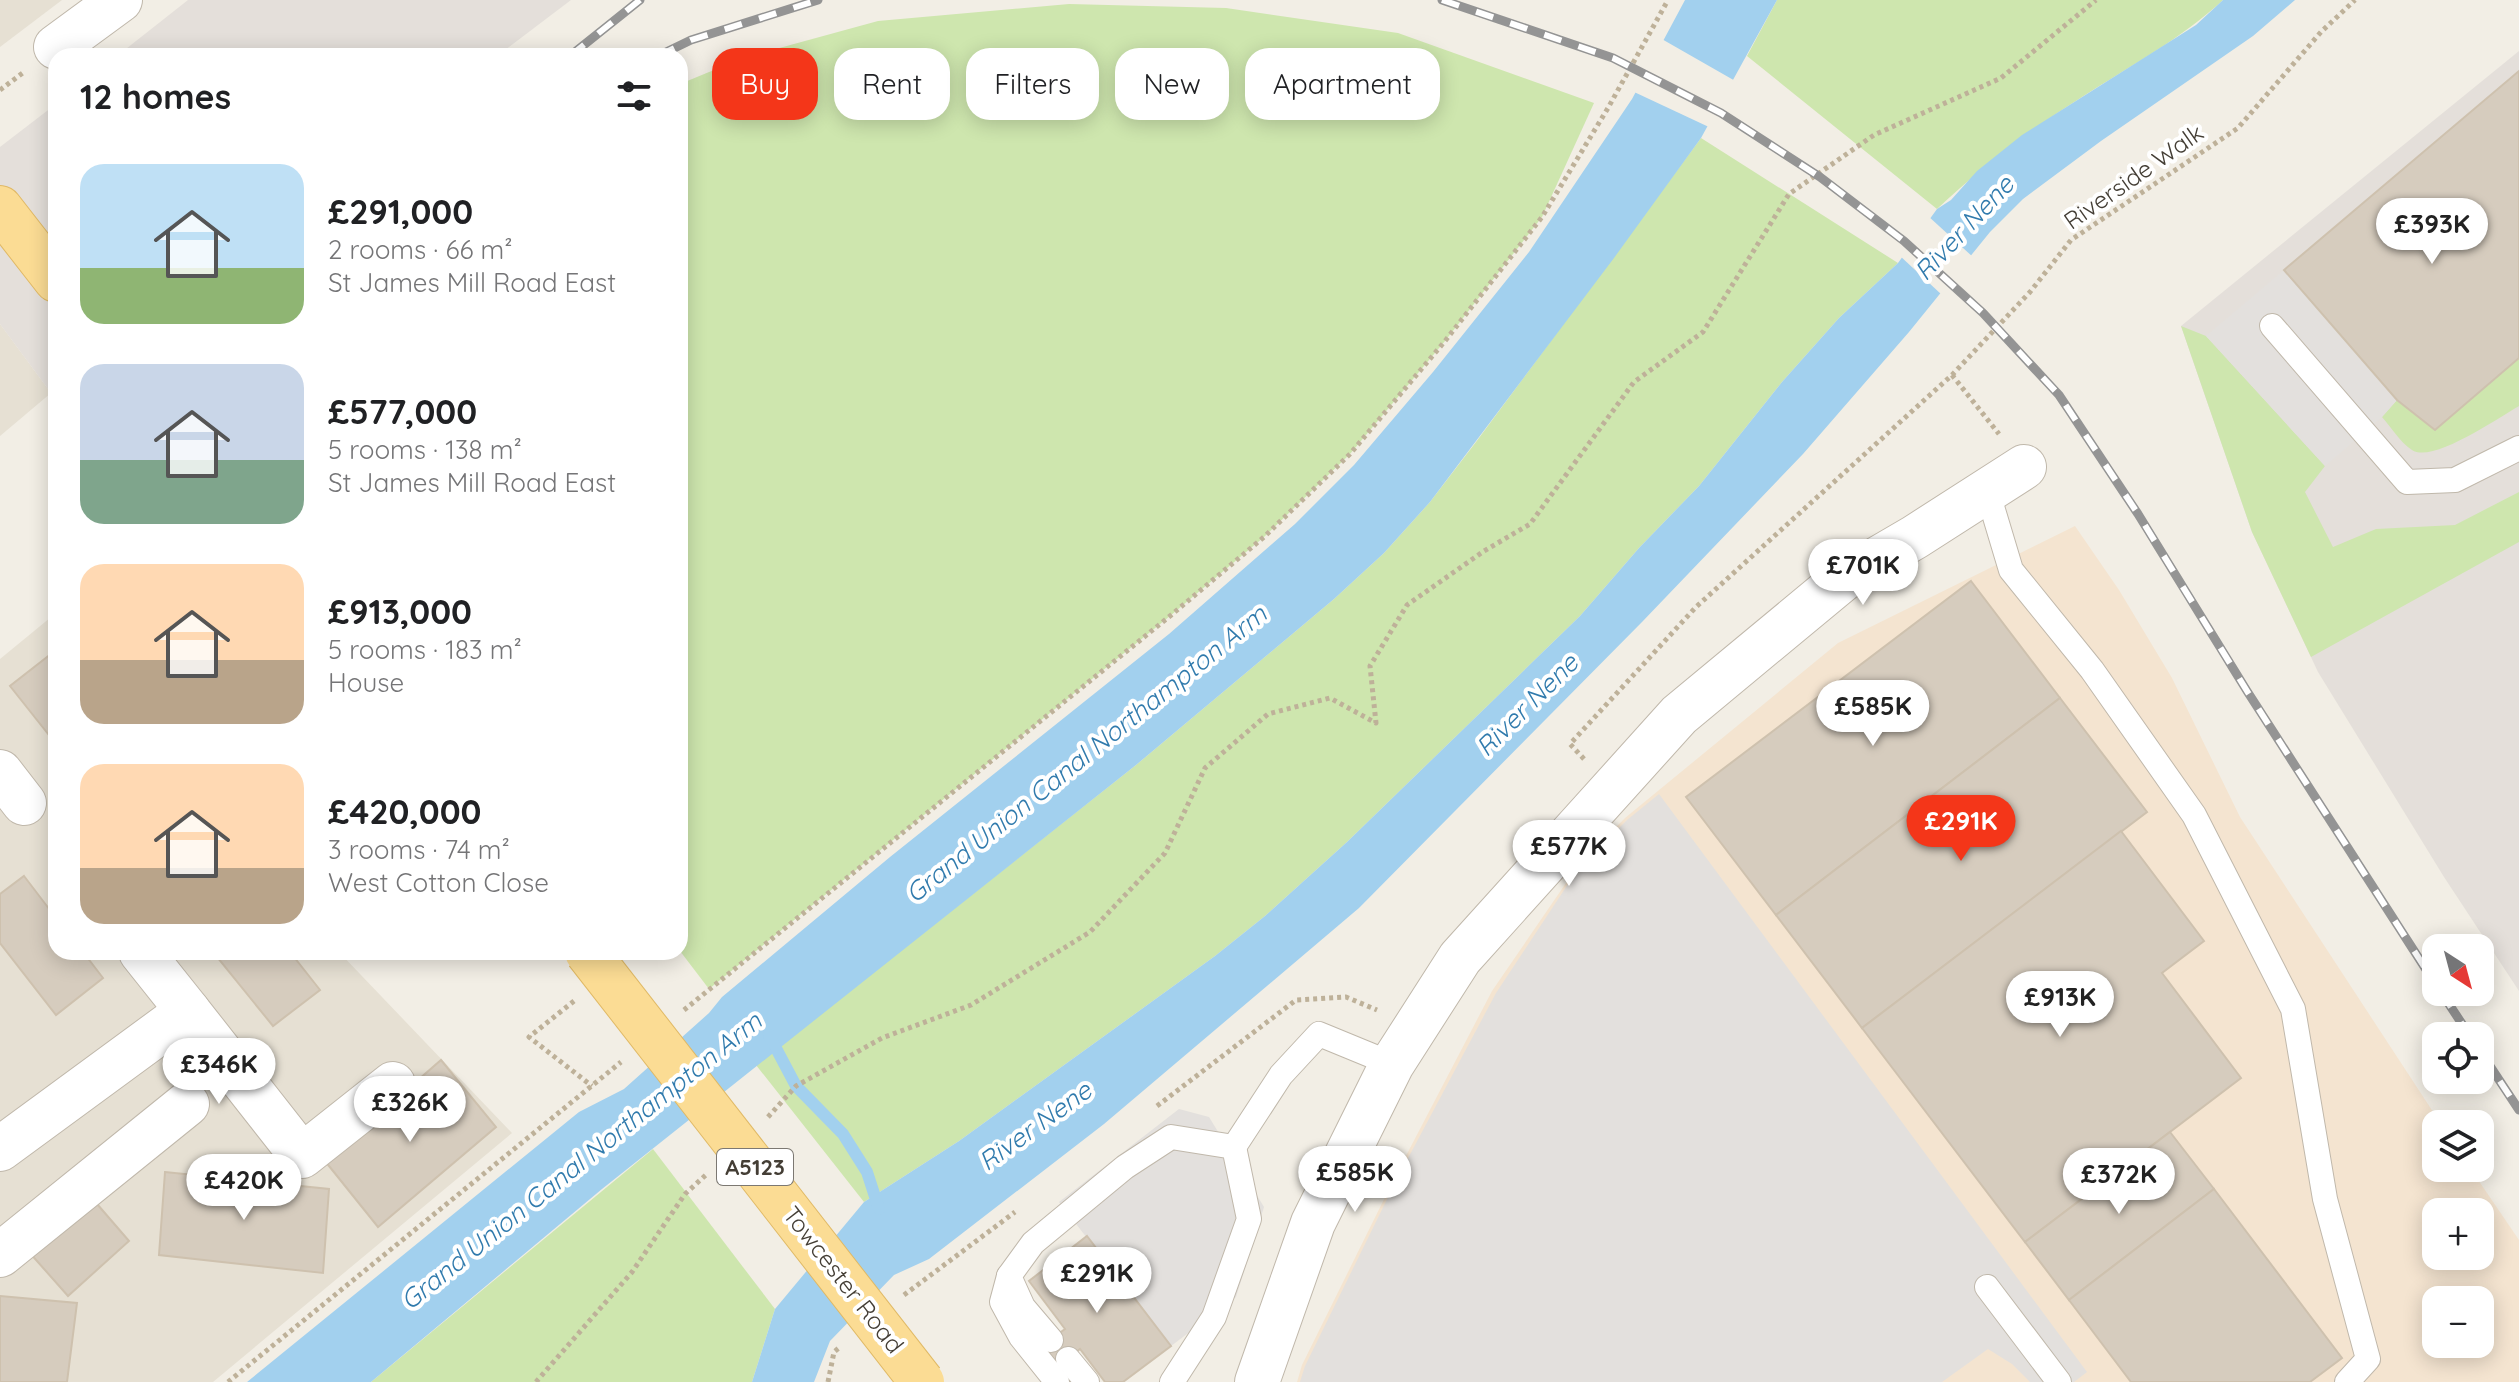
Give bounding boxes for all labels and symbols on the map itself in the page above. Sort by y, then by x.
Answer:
street label: Riverside Walk [2058,117,2209,235]
water label: River Nene [1907,167,2022,287]
pin: £393K [2376,198,2488,266]
pin: £701K [1807,539,1919,607]
water label: Grand Union Canal Northampton Arm [898,597,1274,910]
water label: River Nene [1468,645,1586,763]
pin: £585K [1817,680,1929,748]
pin: £291K [1905,795,2017,863]
pin: £577K [1513,820,1625,888]
north arrow [2422,934,2494,1006]
pin: £913K [2004,971,2116,1039]
water label: Grand Union Canal Northampton Arm [393,1004,769,1317]
pin: £346K [163,1038,275,1106]
water label: River Nene [972,1073,1099,1178]
pin: £326K [354,1076,466,1144]
pin: £585K [1299,1146,1411,1214]
pin: £372K [2063,1148,2175,1216]
road number: A5123 [717,1149,793,1185]
pin: £420K [188,1154,300,1222]
street label: Towcester Road [777,1200,911,1359]
pin: £291K [1041,1247,1153,1315]

